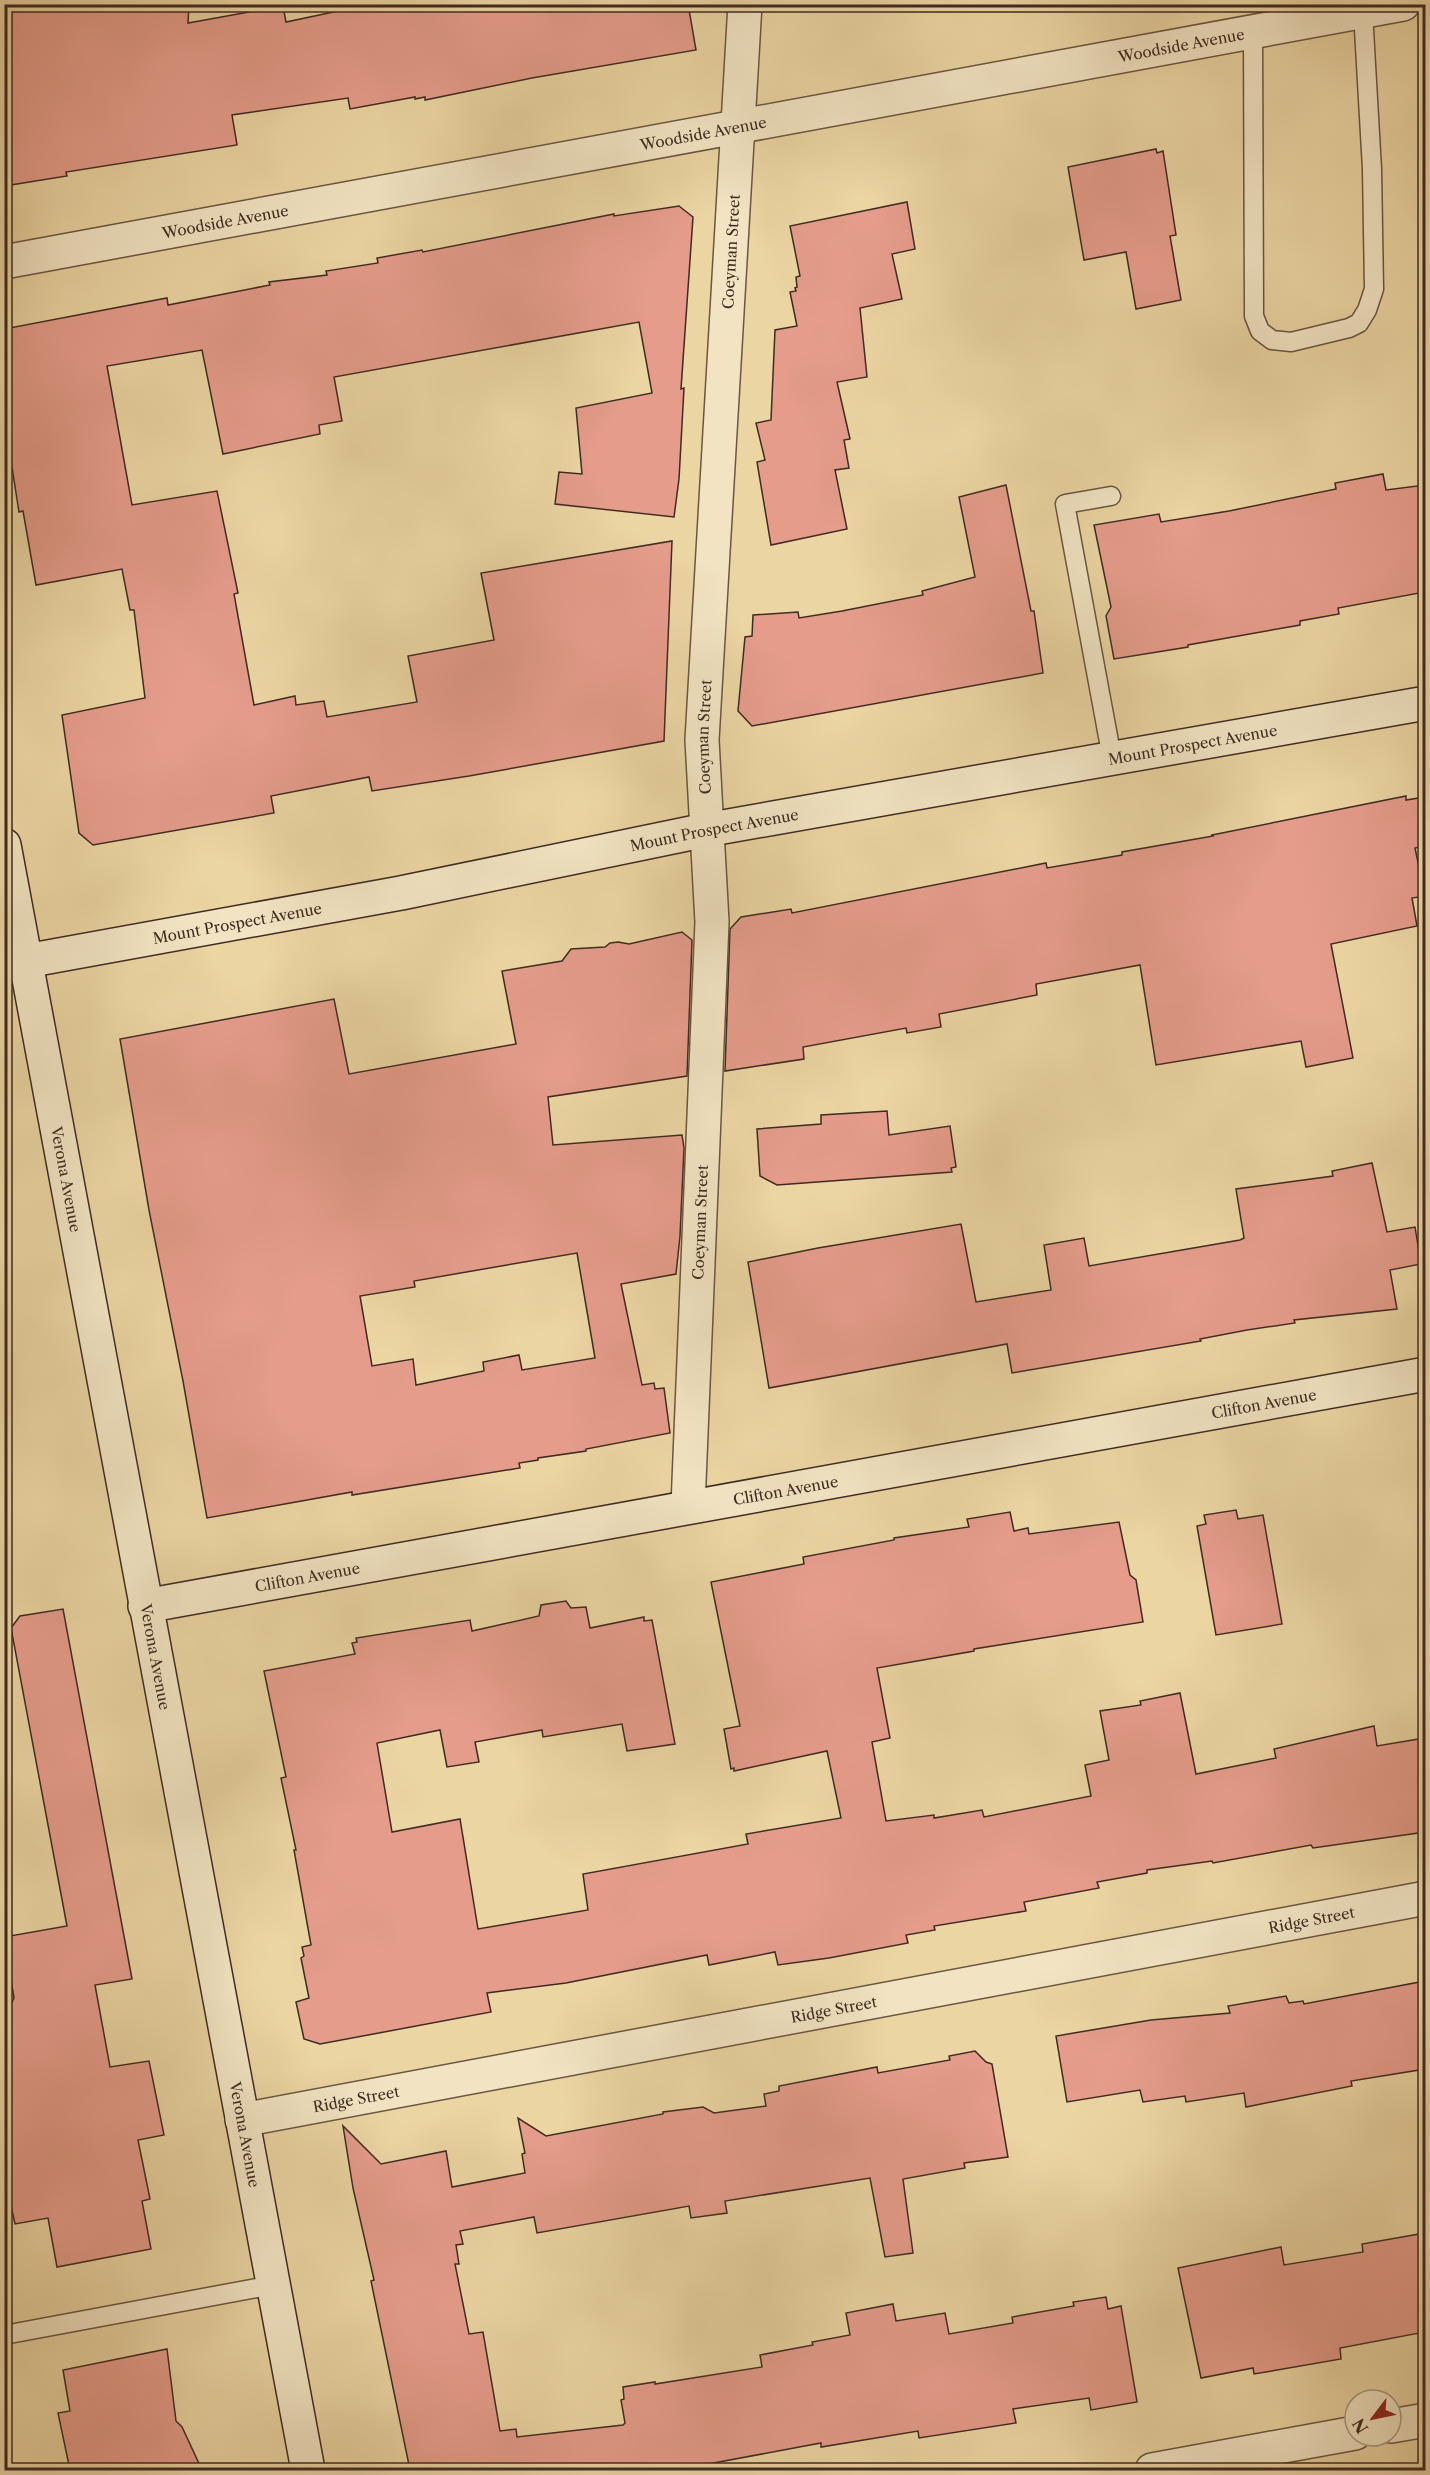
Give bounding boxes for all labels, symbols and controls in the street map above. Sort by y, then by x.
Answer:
street label: Woodside Avenue [1115,24,1246,66]
street label: Woodside Avenue [638,112,768,154]
street label: Coeyman Street [718,193,743,310]
street label: Woodside Avenue [160,200,290,242]
street label: Coeyman Street [692,678,715,795]
street label: Mount Prospect Avenue [1107,720,1279,768]
street label: Mount Prospect Avenue [628,804,800,855]
street label: Mount Prospect Avenue [151,898,323,947]
street label: Verona Avenue [47,1124,86,1234]
street label: Coeyman Street [688,1164,712,1280]
street label: Clifton Avenue [1210,1385,1318,1422]
street label: Clifton Avenue [732,1471,840,1509]
street label: Clifton Avenue [253,1558,361,1595]
street label: Verona Avenue [137,1602,175,1711]
street label: Ridge Street [1267,1902,1357,1937]
street label: Ridge Street [789,1992,879,2026]
street label: Verona Avenue [226,2079,264,2189]
street label: Ridge Street [311,2081,401,2116]
north arrow [1343,2388,1403,2448]
text: N [1348,2415,1372,2437]

